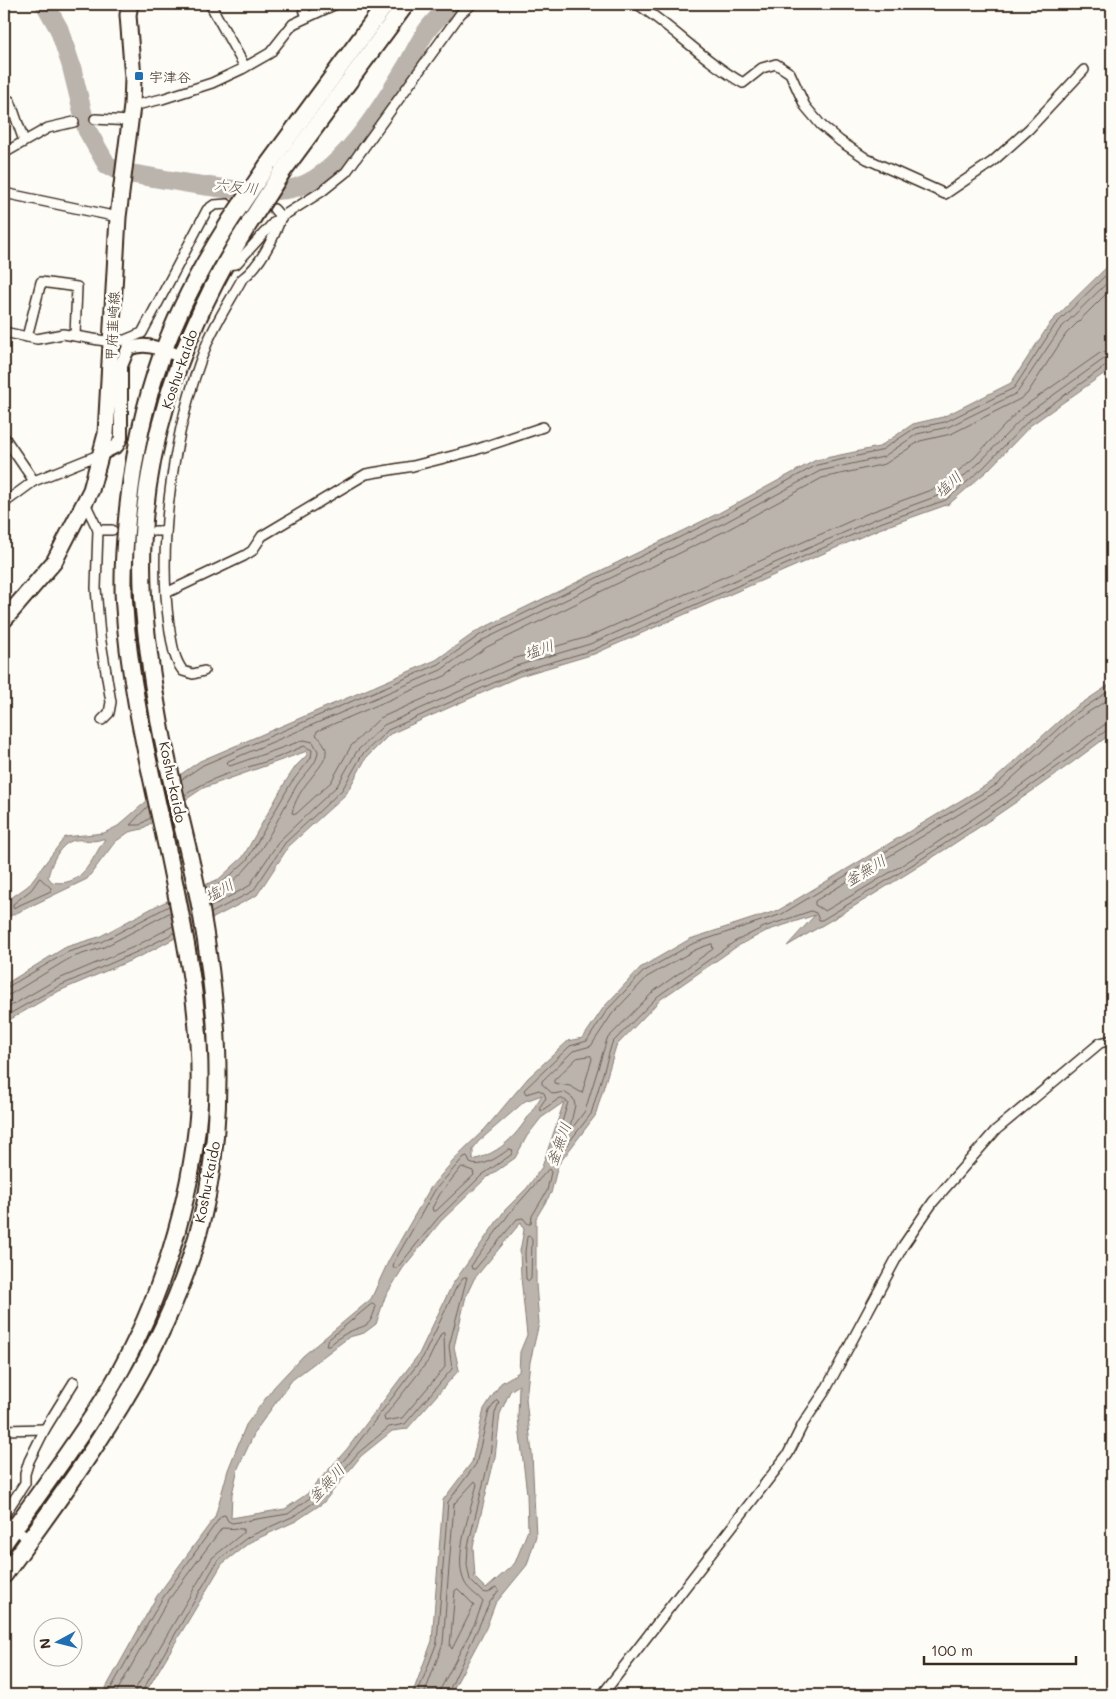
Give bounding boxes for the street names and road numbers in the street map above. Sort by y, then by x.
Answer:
street label: 甲府韮崎線 [101,291,123,361]
street label: Koshu-kaido [157,327,201,411]
street label: Koshu-kaido [155,740,191,824]
street label: Koshu-kaido [190,1140,224,1224]

